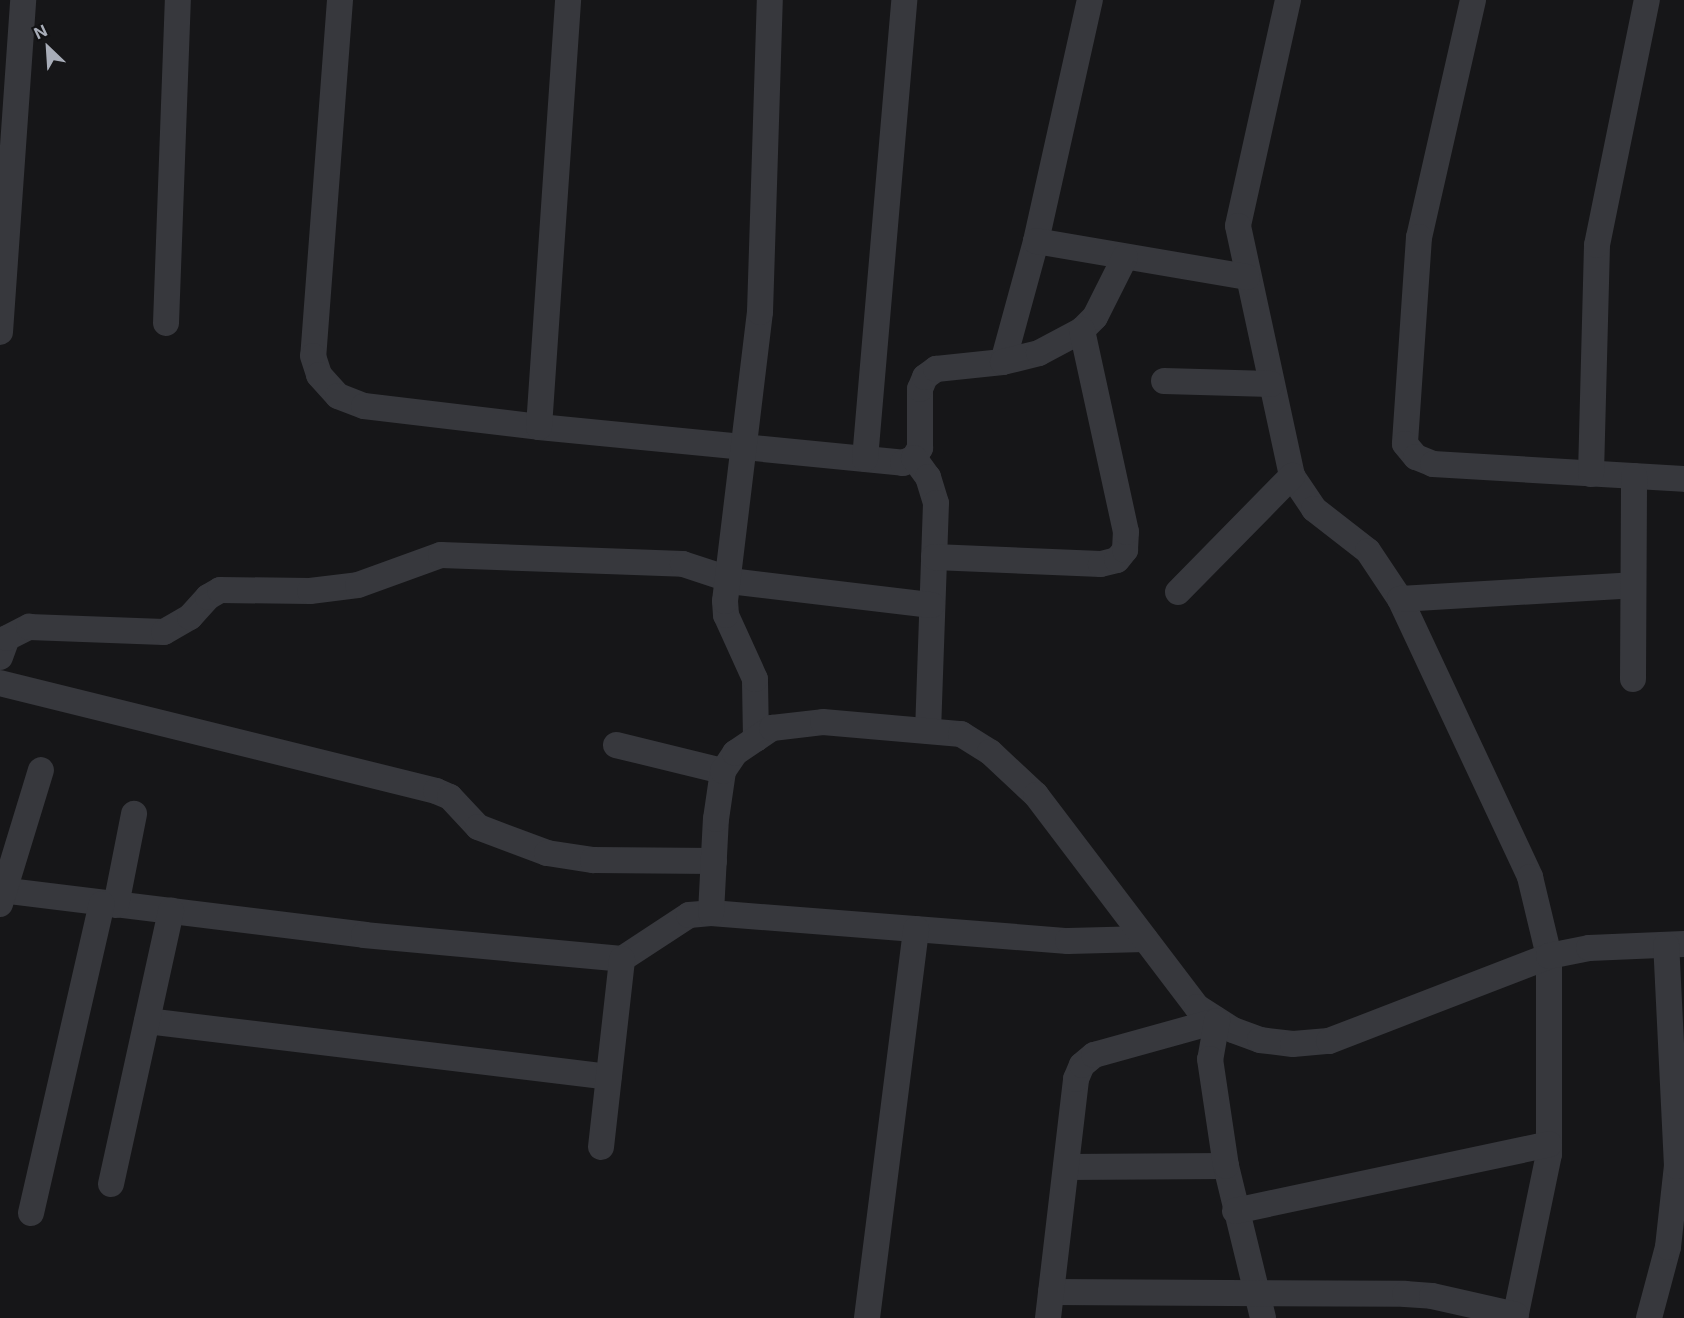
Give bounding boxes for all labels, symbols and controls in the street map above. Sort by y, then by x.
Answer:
north arrow [18,18,78,78]
text: N [31,20,50,43]

